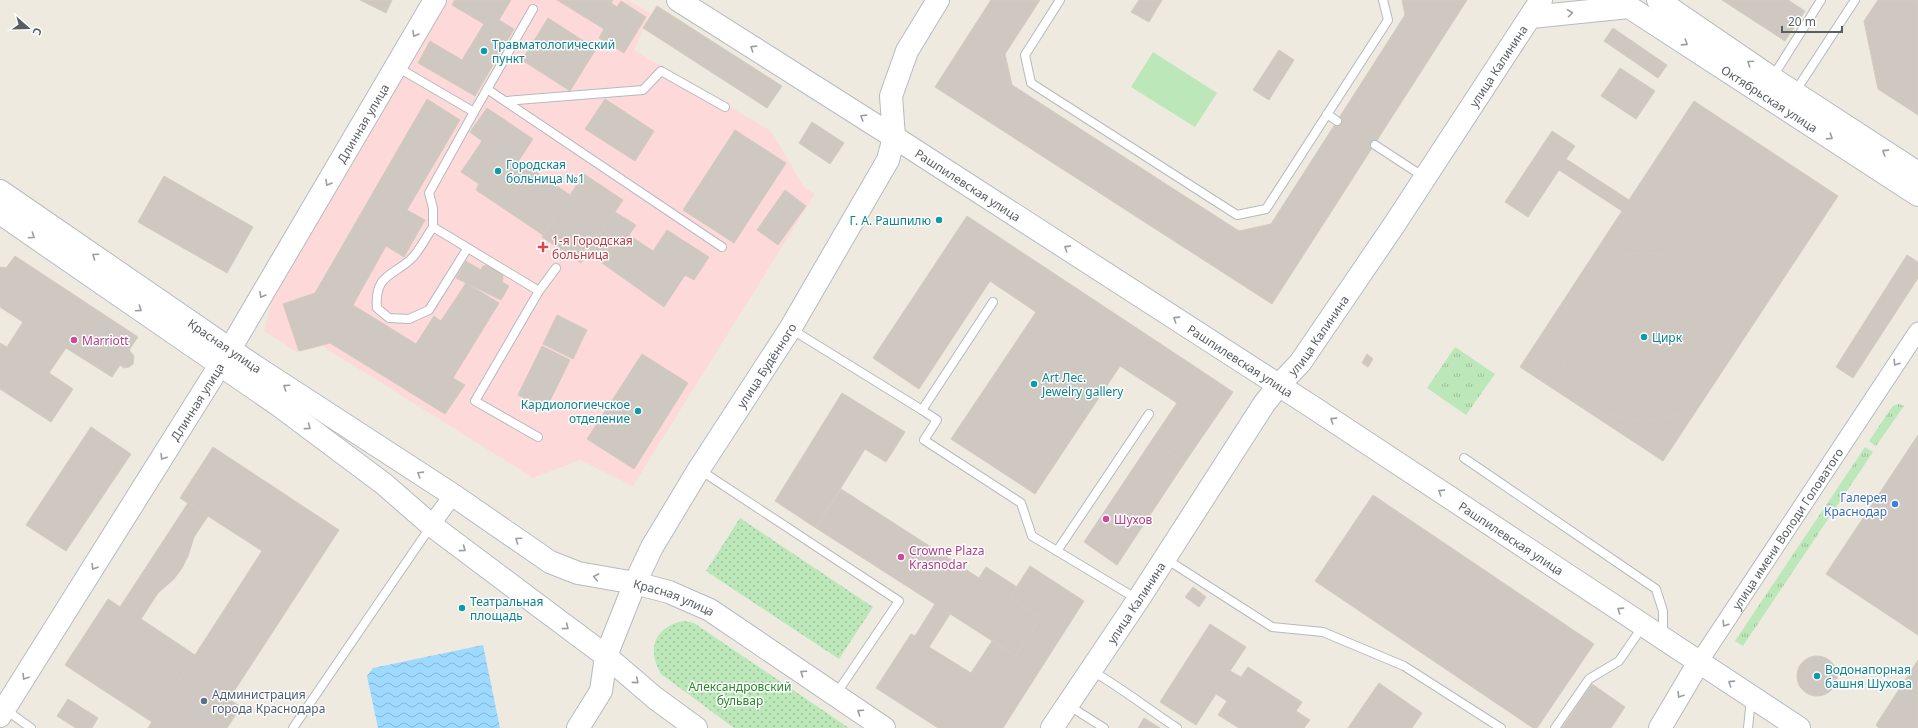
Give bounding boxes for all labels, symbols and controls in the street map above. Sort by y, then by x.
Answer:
north arrow [8,8,48,48]
one-way arrow [1567,8,1573,17]
scale bar [1782,8,1842,34]
text: 20 m [1788,13,1816,30]
street label: улица Калинина [1465,22,1531,110]
text: С [30,26,46,37]
one-way arrow [413,30,420,37]
place label: Травматологический пункт [492,36,615,67]
one-way arrow [1681,38,1688,45]
one-way arrow [750,45,757,52]
marker: Травматологический пункт [479,46,489,56]
street label: Октябрьская улица [1718,61,1821,136]
one-way arrow [1747,61,1754,68]
street label: Длинная улица [333,80,393,166]
one-way arrow [860,114,867,122]
one-way arrow [1826,133,1833,140]
street label: Рашпилевская улица [912,144,1024,225]
one-way arrow [1882,149,1889,157]
place label: Городская больница №1 [506,156,585,187]
marker: Городская больница №1 [493,166,503,176]
one-way arrow [325,179,332,186]
place label: Г. А. Рашпилю [849,212,931,229]
marker: Г. А. Рашпилю [934,215,944,225]
one-way arrow [28,231,35,238]
place label: 1-я Городская больница [552,232,633,263]
marker: 1-я Городская больница [537,241,549,253]
one-way arrow [1064,246,1071,253]
one-way arrow [92,253,99,261]
one-way arrow [259,291,266,298]
street label: улица Калинина [1284,292,1352,379]
one-way arrow [135,304,142,311]
street label: Красная улица [185,314,265,377]
one-way arrow [1173,316,1180,324]
street label: улица Будённого [733,320,800,411]
street label: Рашпилевская улица [1184,320,1296,401]
place label: Цирк [1652,329,1683,346]
place label: Marriott [82,332,129,349]
marker: Цирк [1639,332,1649,342]
marker: Marriott [69,335,79,345]
street label: Длинная улица [166,359,228,444]
one-way arrow [1894,359,1901,366]
place label: Art Лес. Jewelry gallery [1041,369,1124,400]
marker: Art Лес. Jewelry gallery [1029,379,1039,389]
one-way arrow [283,384,290,392]
place label: Кардиологиечское отделение [521,396,630,427]
marker: Кардиологиечское отделение [633,406,643,416]
one-way arrow [1330,417,1337,425]
one-way arrow [304,422,311,429]
street label: улица имени Володи Головатого [1728,444,1847,613]
one-way arrow [160,452,167,459]
one-way arrow [417,471,424,479]
one-way arrow [1438,489,1445,497]
place label: Галерея Краснодар [1824,489,1887,520]
street label: Рашпилевская улица [1456,497,1567,579]
marker: Галерея Краснодар [1890,499,1900,509]
place label: Шухов [1114,511,1153,528]
marker: Шухов [1101,514,1111,524]
one-way arrow [515,537,522,545]
place label: Crowne Plaza Krasnodar [909,542,985,573]
one-way arrow [458,544,465,551]
marker: Crowne Plaza Krasnodar [896,552,906,562]
street label: улица Калинина [1103,558,1169,647]
one-way arrow [91,563,98,570]
one-way arrow [593,574,599,582]
street label: Красная улица [632,574,718,620]
place label: Театральная площадь [470,593,543,624]
marker: Театральная площадь [457,603,467,613]
one-way arrow [1617,607,1624,615]
one-way arrow [1722,619,1729,626]
one-way arrow [562,622,569,629]
place label: Водонапорная башня Шухова [1825,661,1912,692]
one-way arrow [800,670,807,678]
marker: Водонапорная башня Шухова [1812,671,1822,681]
one-way arrow [22,673,29,680]
one-way arrow [631,677,638,684]
park label: Александровский бульвар [688,678,792,709]
one-way arrow [1728,681,1735,688]
place label: Администрация города Краснодара [212,686,325,717]
one-way arrow [1677,691,1685,698]
marker: Администрация города Краснодара [199,696,209,706]
one-way arrow [857,709,864,716]

